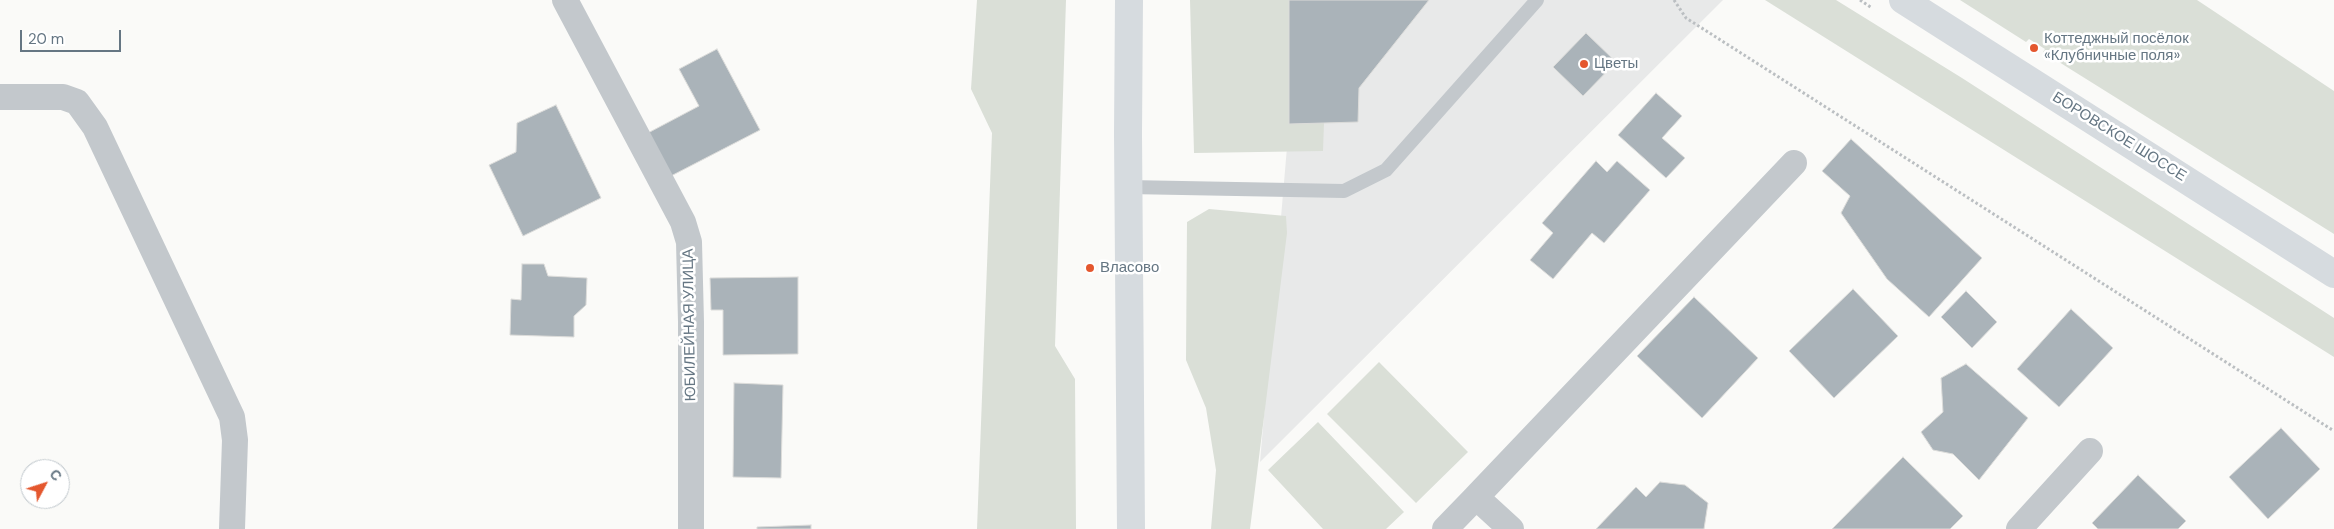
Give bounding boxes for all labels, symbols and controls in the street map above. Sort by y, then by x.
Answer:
scale bar [22,20,124,52]
text: 20 m [28,29,64,49]
place label: Коттеджный посёлок «Клубничные поля» [2044,30,2189,65]
marker: Коттеджный посёлок «Клубничные поля» [2028,42,2040,54]
place label: Цветы [1594,55,1638,73]
marker: Цветы [1578,58,1590,70]
street label: БОРОВСКОЕ ШОССЕ [2049,88,2189,186]
street label: ЮБИЛЕЙНАЯ УЛИЦА [680,248,700,402]
place label: Власово [1100,259,1159,277]
marker: Власово [1084,262,1096,274]
north arrow [20,459,70,509]
text: С [46,465,66,485]

